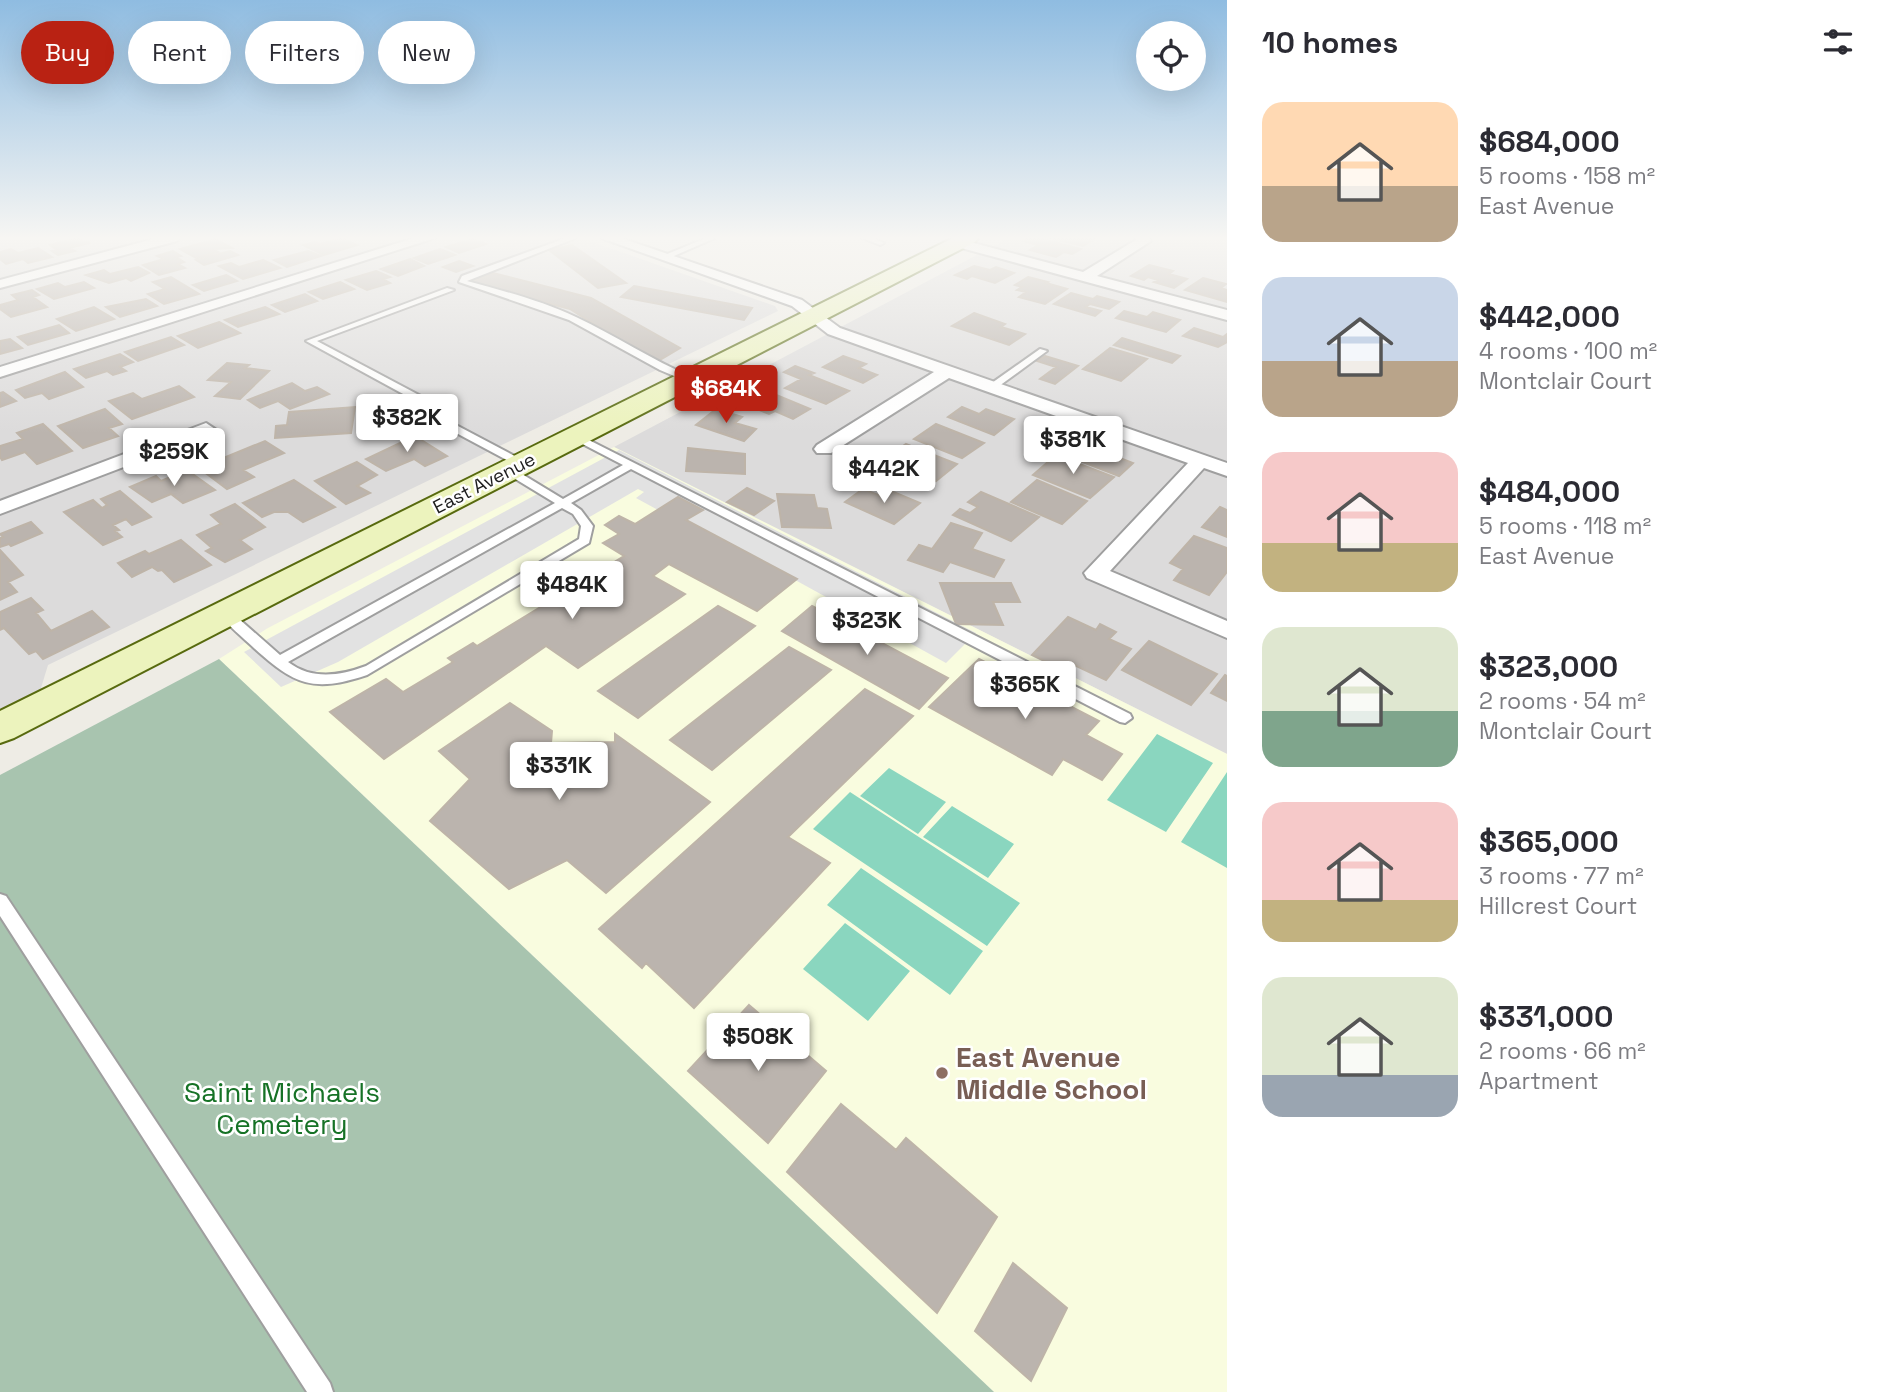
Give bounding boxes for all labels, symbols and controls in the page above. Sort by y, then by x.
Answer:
chip: Buy [21,21,114,84]
chip: Rent [128,21,231,84]
chip: Filters [245,21,364,84]
chip: New [378,21,475,84]
map controls [1136,21,1206,91]
button: locate [1136,21,1206,91]
text: 10 homes [1262,23,1398,62]
icon: filters [1819,23,1857,61]
text: $684,000 [1479,122,1620,161]
icon: home [1318,130,1402,214]
text: 5 rooms · 158 m² [1479,161,1655,191]
text: East Avenue [1479,191,1614,221]
text: $442,000 [1479,297,1620,336]
icon: home [1318,305,1402,389]
text: 4 rooms · 100 m² [1479,336,1657,366]
pin: $684K [677,366,775,425]
text: Montclair Court [1479,366,1652,396]
text: $684K [691,373,761,403]
pin: $382K [358,394,456,454]
text: $382K [372,402,442,432]
pin: $381K [1024,416,1122,476]
text: $381K [1040,424,1106,454]
pin: $259K [125,428,223,488]
text: $259K [139,436,209,466]
street label: East Avenue [429,446,539,520]
pin: $442K [835,446,933,505]
text: $442K [848,453,920,483]
text: $484,000 [1479,472,1620,511]
icon: home [1318,480,1402,564]
text: 5 rooms · 118 m² [1479,511,1651,541]
text: East Avenue [1479,541,1614,571]
pin: $484K [523,562,621,621]
text: $484K [536,569,608,599]
pin: $323K [818,598,916,657]
text: $323K [832,605,902,635]
text: $323,000 [1479,647,1618,686]
icon: home [1318,655,1402,739]
pin: $365K [976,662,1074,721]
text: $365K [990,669,1060,699]
text: 2 rooms · 54 m² [1479,686,1646,716]
text: Montclair Court [1479,716,1652,746]
pin: $331K [510,742,608,802]
text: $331K [526,750,592,780]
text: $365,000 [1479,822,1619,861]
icon: home [1318,830,1402,914]
text: 3 rooms · 77 m² [1479,861,1644,891]
text: Hillcrest Court [1479,891,1637,921]
text: $331,000 [1479,997,1613,1036]
icon: home [1318,1005,1402,1089]
pin: $508K [709,1014,807,1073]
text: $508K [723,1021,793,1051]
text: 2 rooms · 66 m² [1479,1036,1646,1066]
place label: East Avenue Middle School [956,1039,1147,1107]
marker: East Avenue Middle School [934,1065,950,1081]
text: Apartment [1479,1066,1599,1096]
park label: Saint Michaels Cemetery [184,1074,380,1142]

